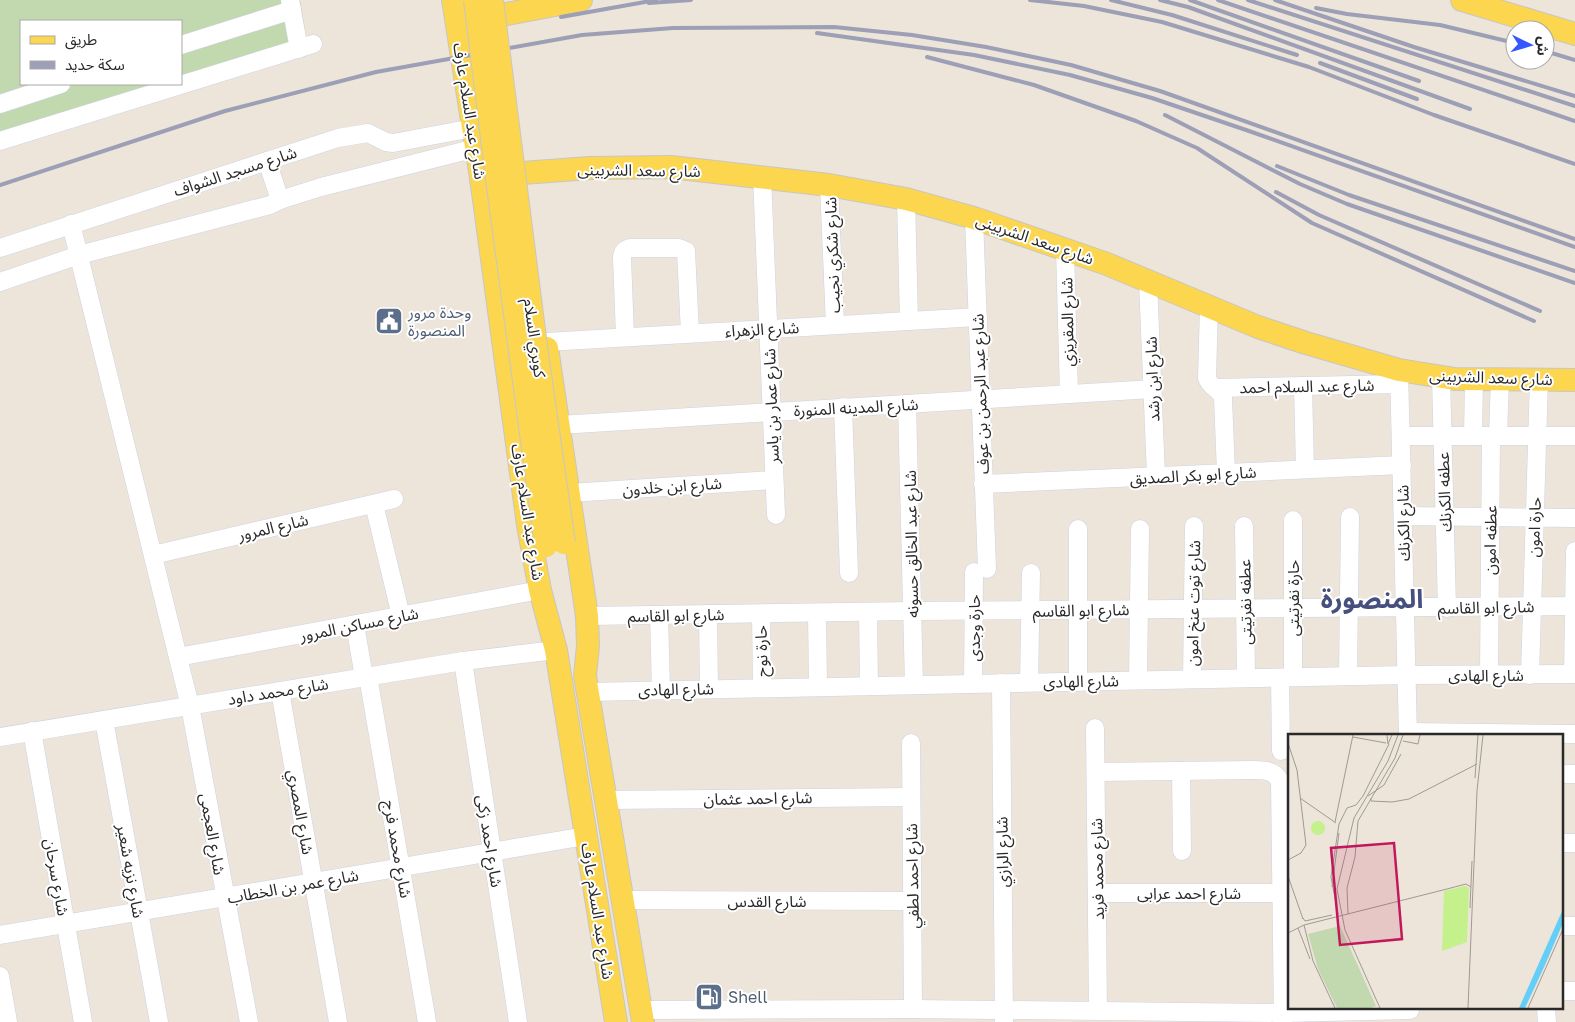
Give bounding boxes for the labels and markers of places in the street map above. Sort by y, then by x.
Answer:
place label: وحدة مرور المنصورة [407,302,471,340]
public building icon: وحدة مرور المنصورة [374,306,404,336]
fuel station icon: Shell [694,982,724,1012]
place label: Shell [728,987,768,1007]

